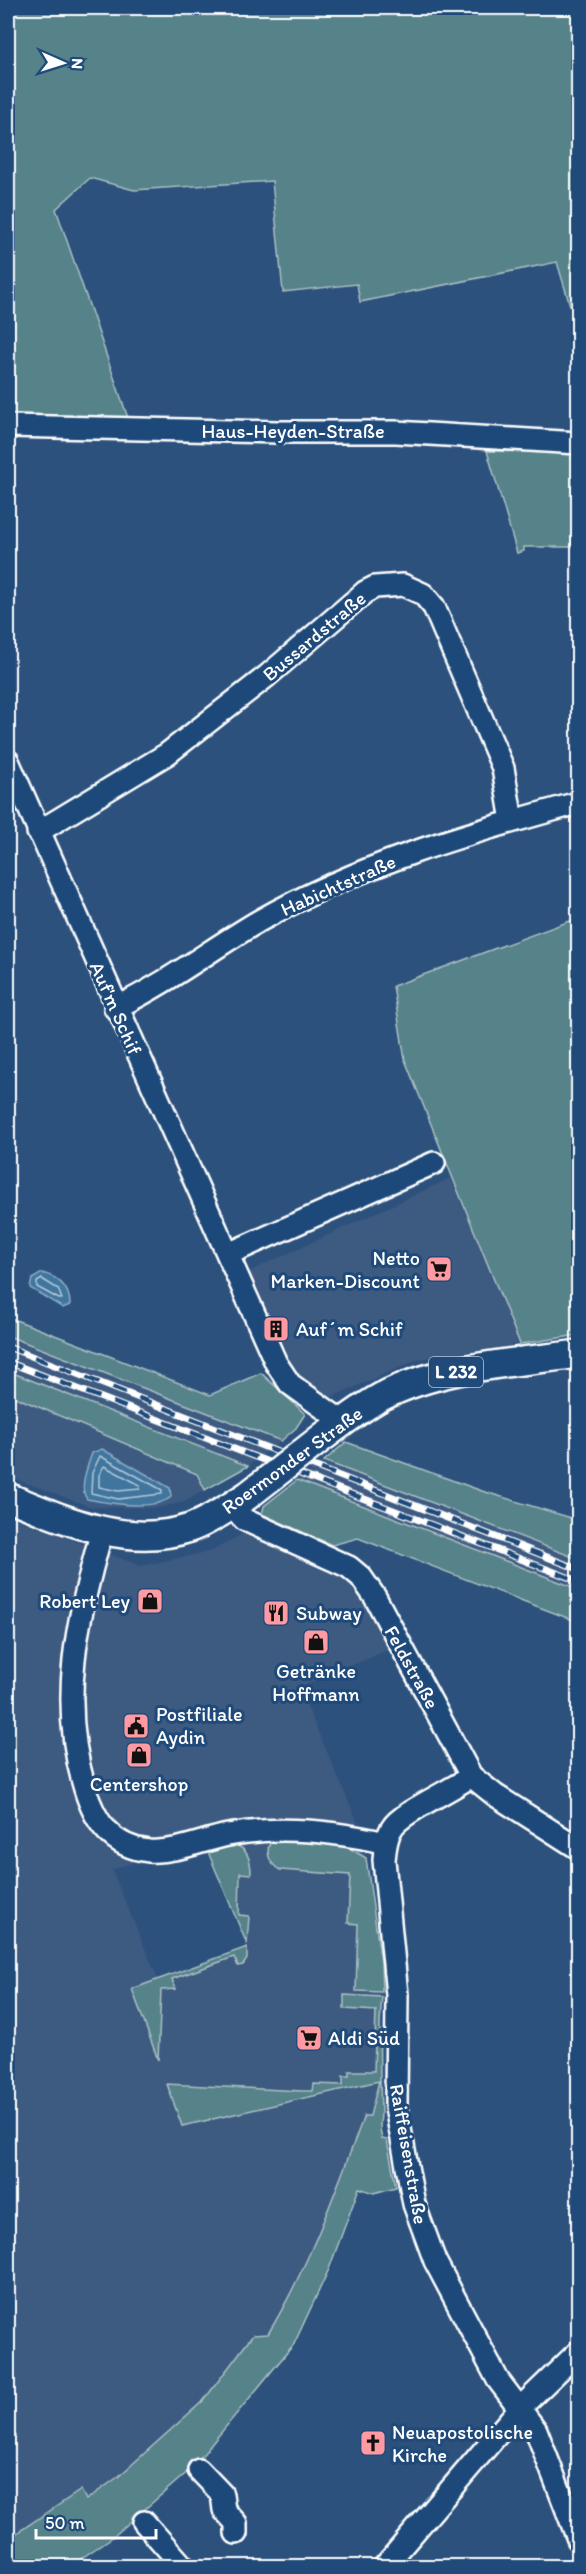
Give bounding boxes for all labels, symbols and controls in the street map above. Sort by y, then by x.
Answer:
north arrow [33,33,93,93]
text: N [68,58,87,70]
street label: Haus-Heyden-Straße [201,419,385,443]
street label: Bussardstraße [258,586,370,686]
street label: Habichtstraße [277,849,399,921]
street label: Auf'm Schif [85,958,147,1059]
place label: Netto Marken-Discount [271,1246,420,1293]
supermarket icon: Netto Marken-Discount [424,1254,454,1284]
building icon: Auf´m Schif [261,1314,291,1344]
place label: Auf´m Schif [296,1317,403,1341]
road number: L 232 [429,1357,483,1387]
street label: Roermonder Straße [217,1401,367,1519]
shop icon: Robert Ley [135,1586,165,1616]
place label: Robert Ley [39,1589,131,1613]
restaurant icon: Subway [261,1598,291,1628]
place label: Subway [296,1601,362,1625]
street label: Feldstraße [379,1621,445,1713]
shop icon: Getränke Hoffmann [301,1627,331,1657]
place label: Getränke Hoffmann [272,1659,360,1706]
place label: Postfiliale Aydin [156,1702,243,1749]
public building icon: Postfiliale Aydin [121,1711,151,1741]
shop icon: Centershop [124,1740,154,1770]
place label: Centershop [90,1772,188,1796]
supermarket icon: Aldi Süd [294,2023,324,2053]
place label: Aldi Süd [328,2026,400,2050]
street label: Raiffeisenstraße [385,2082,433,2226]
place label: Neuapostolische Kirche [392,2420,533,2467]
church icon: Neuapostolische Kirche [358,2428,388,2458]
scale bar [36,2502,156,2540]
text: 50 m [45,2512,85,2534]

